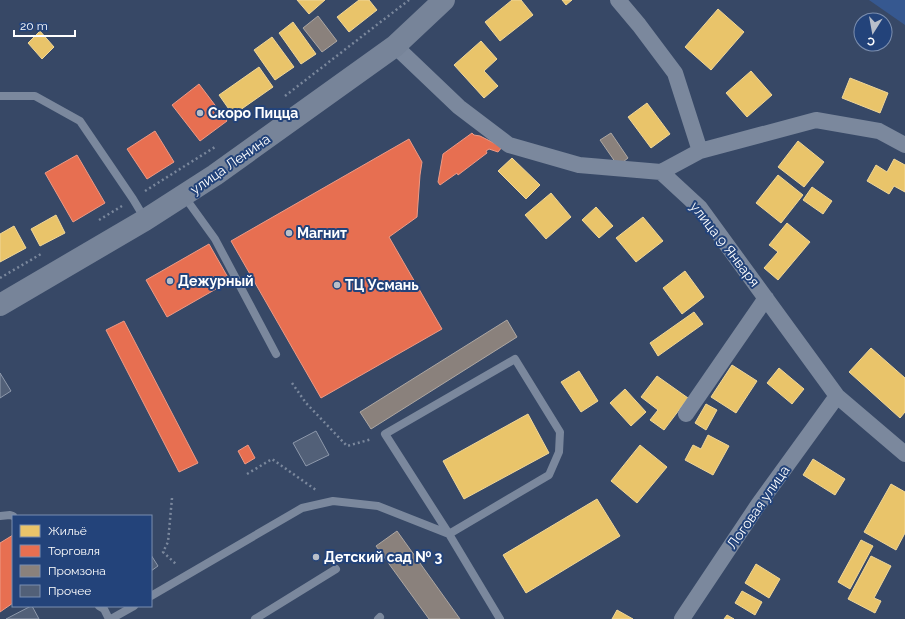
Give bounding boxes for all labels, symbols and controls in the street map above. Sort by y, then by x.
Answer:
scale bar [14,12,75,38]
north arrow [853,12,893,52]
text: 20 m [20,19,48,33]
text: С [866,34,876,48]
place label: Скоро Пицца [208,105,298,121]
marker: Скоро Пицца [195,108,205,118]
street label: улица Ленина [187,131,273,197]
street label: улица 9 Января [687,198,763,290]
place label: Магнит [297,225,347,241]
marker: Магнит [284,228,294,238]
place label: Дежурный [178,273,254,289]
marker: Дежурный [165,276,175,286]
place label: ТЦ Усмань [345,277,419,293]
marker: ТЦ Усмань [332,280,342,290]
street label: Логовая улица [723,462,793,552]
legend [12,515,152,607]
text: Жильё [48,524,87,538]
text: Торговля [48,544,100,558]
place label: Детский сад № 3 [324,549,442,565]
marker: Детский сад № 3 [311,552,321,562]
text: Промзона [48,564,106,578]
text: Прочее [48,584,91,598]

